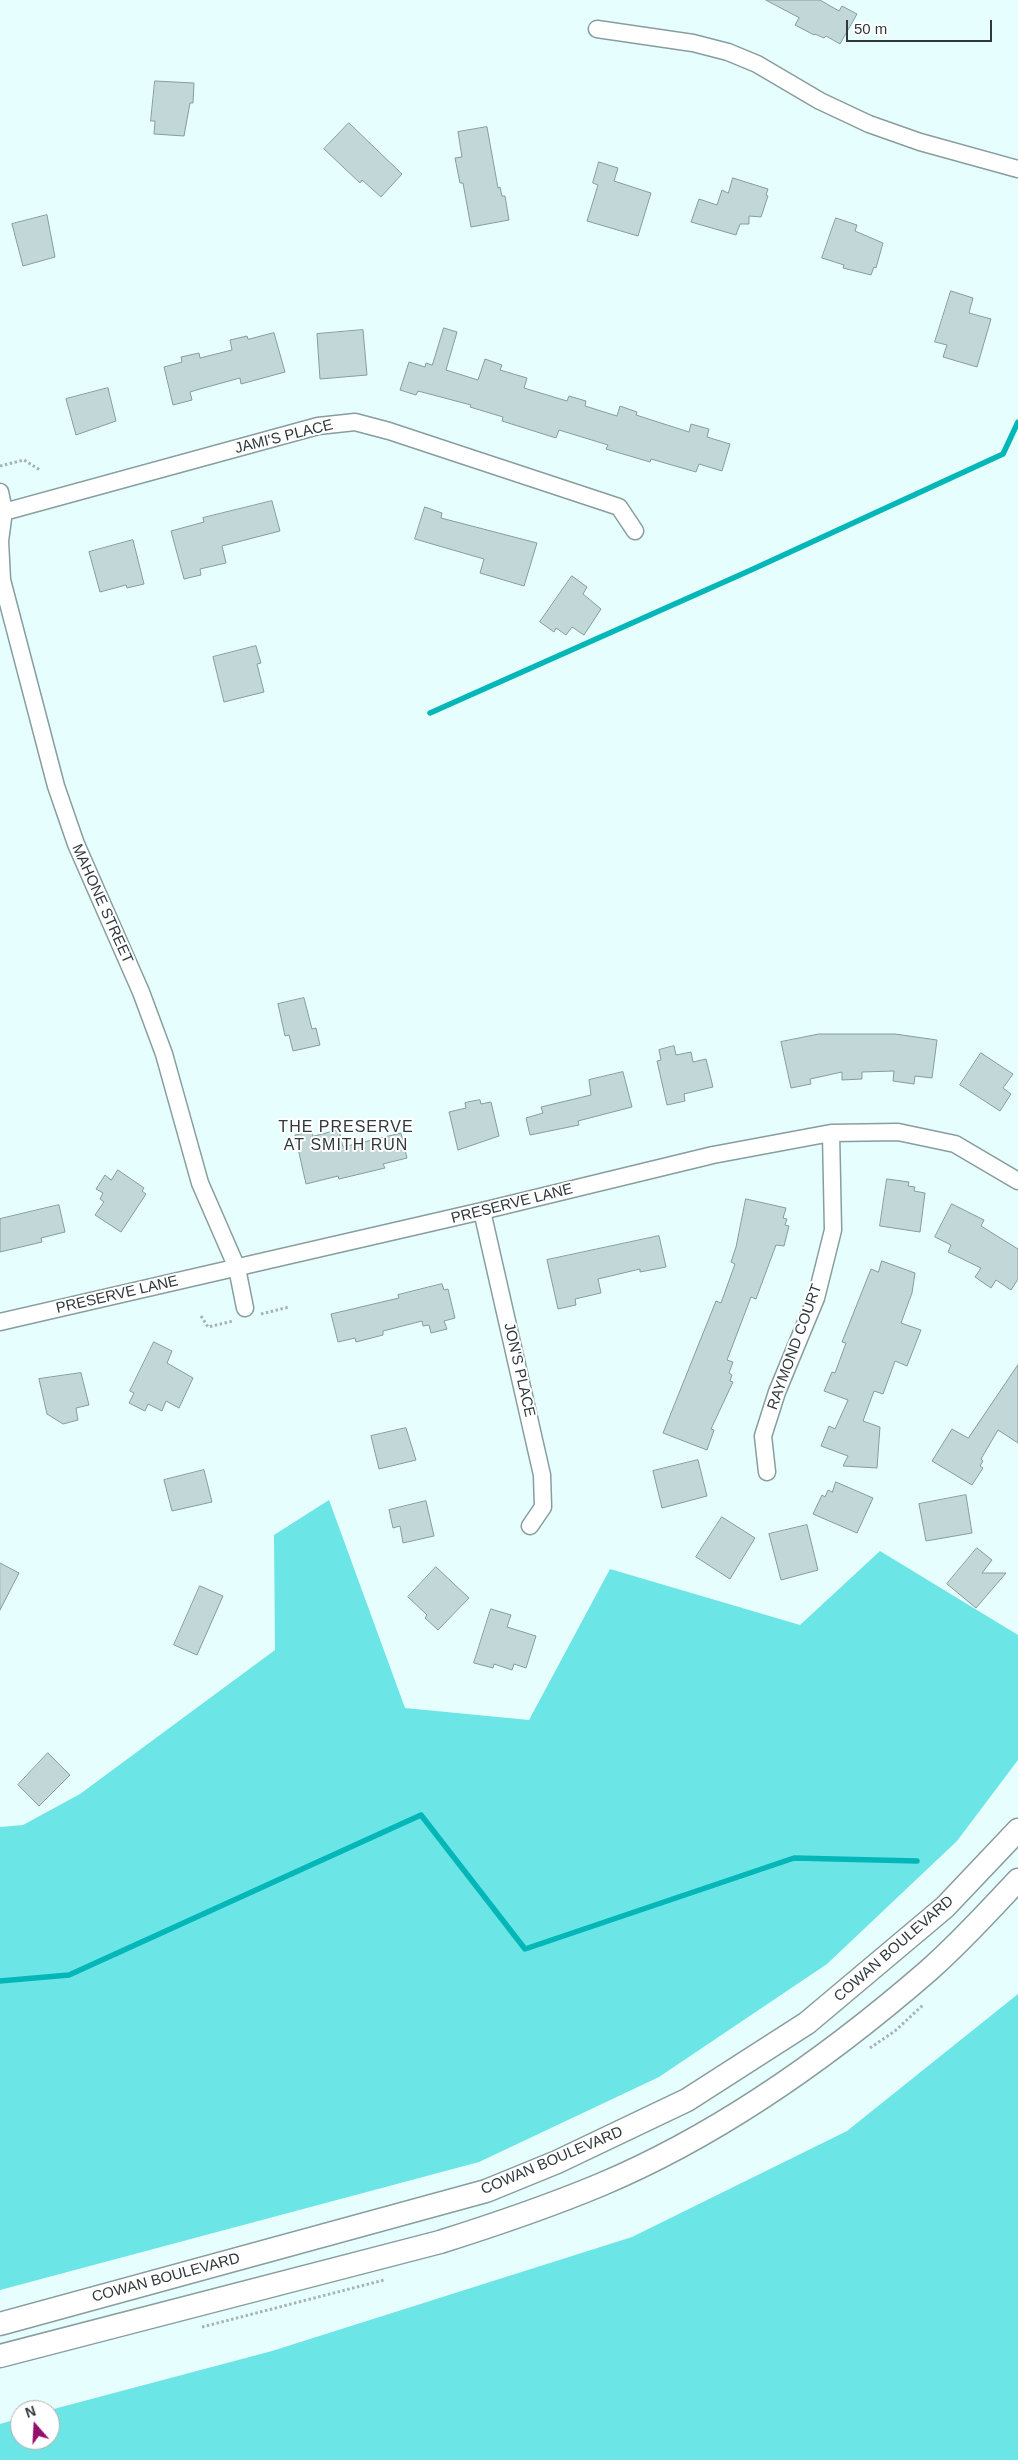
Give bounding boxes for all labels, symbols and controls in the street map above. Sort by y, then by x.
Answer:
scale bar [848,10,994,42]
text: 50 m [854,20,887,37]
street label: JAMI'S PLACE [233,416,335,458]
street label: MAHONE STREET [68,841,136,967]
district label: THE PRESERVE AT SMITH RUN [277,1118,415,1156]
street label: PRESERVE LANE [449,1180,575,1228]
street label: PRESERVE LANE [54,1272,180,1318]
street label: RAYMOND COURT [764,1282,826,1412]
street label: JON'S PLACE [499,1321,539,1419]
street label: COWAN BOULEVARD [831,1892,957,2006]
street label: COWAN BOULEVARD [478,2123,626,2199]
street label: COWAN BOULEVARD [90,2250,242,2306]
north arrow [10,2400,60,2450]
text: N [23,2403,38,2421]

